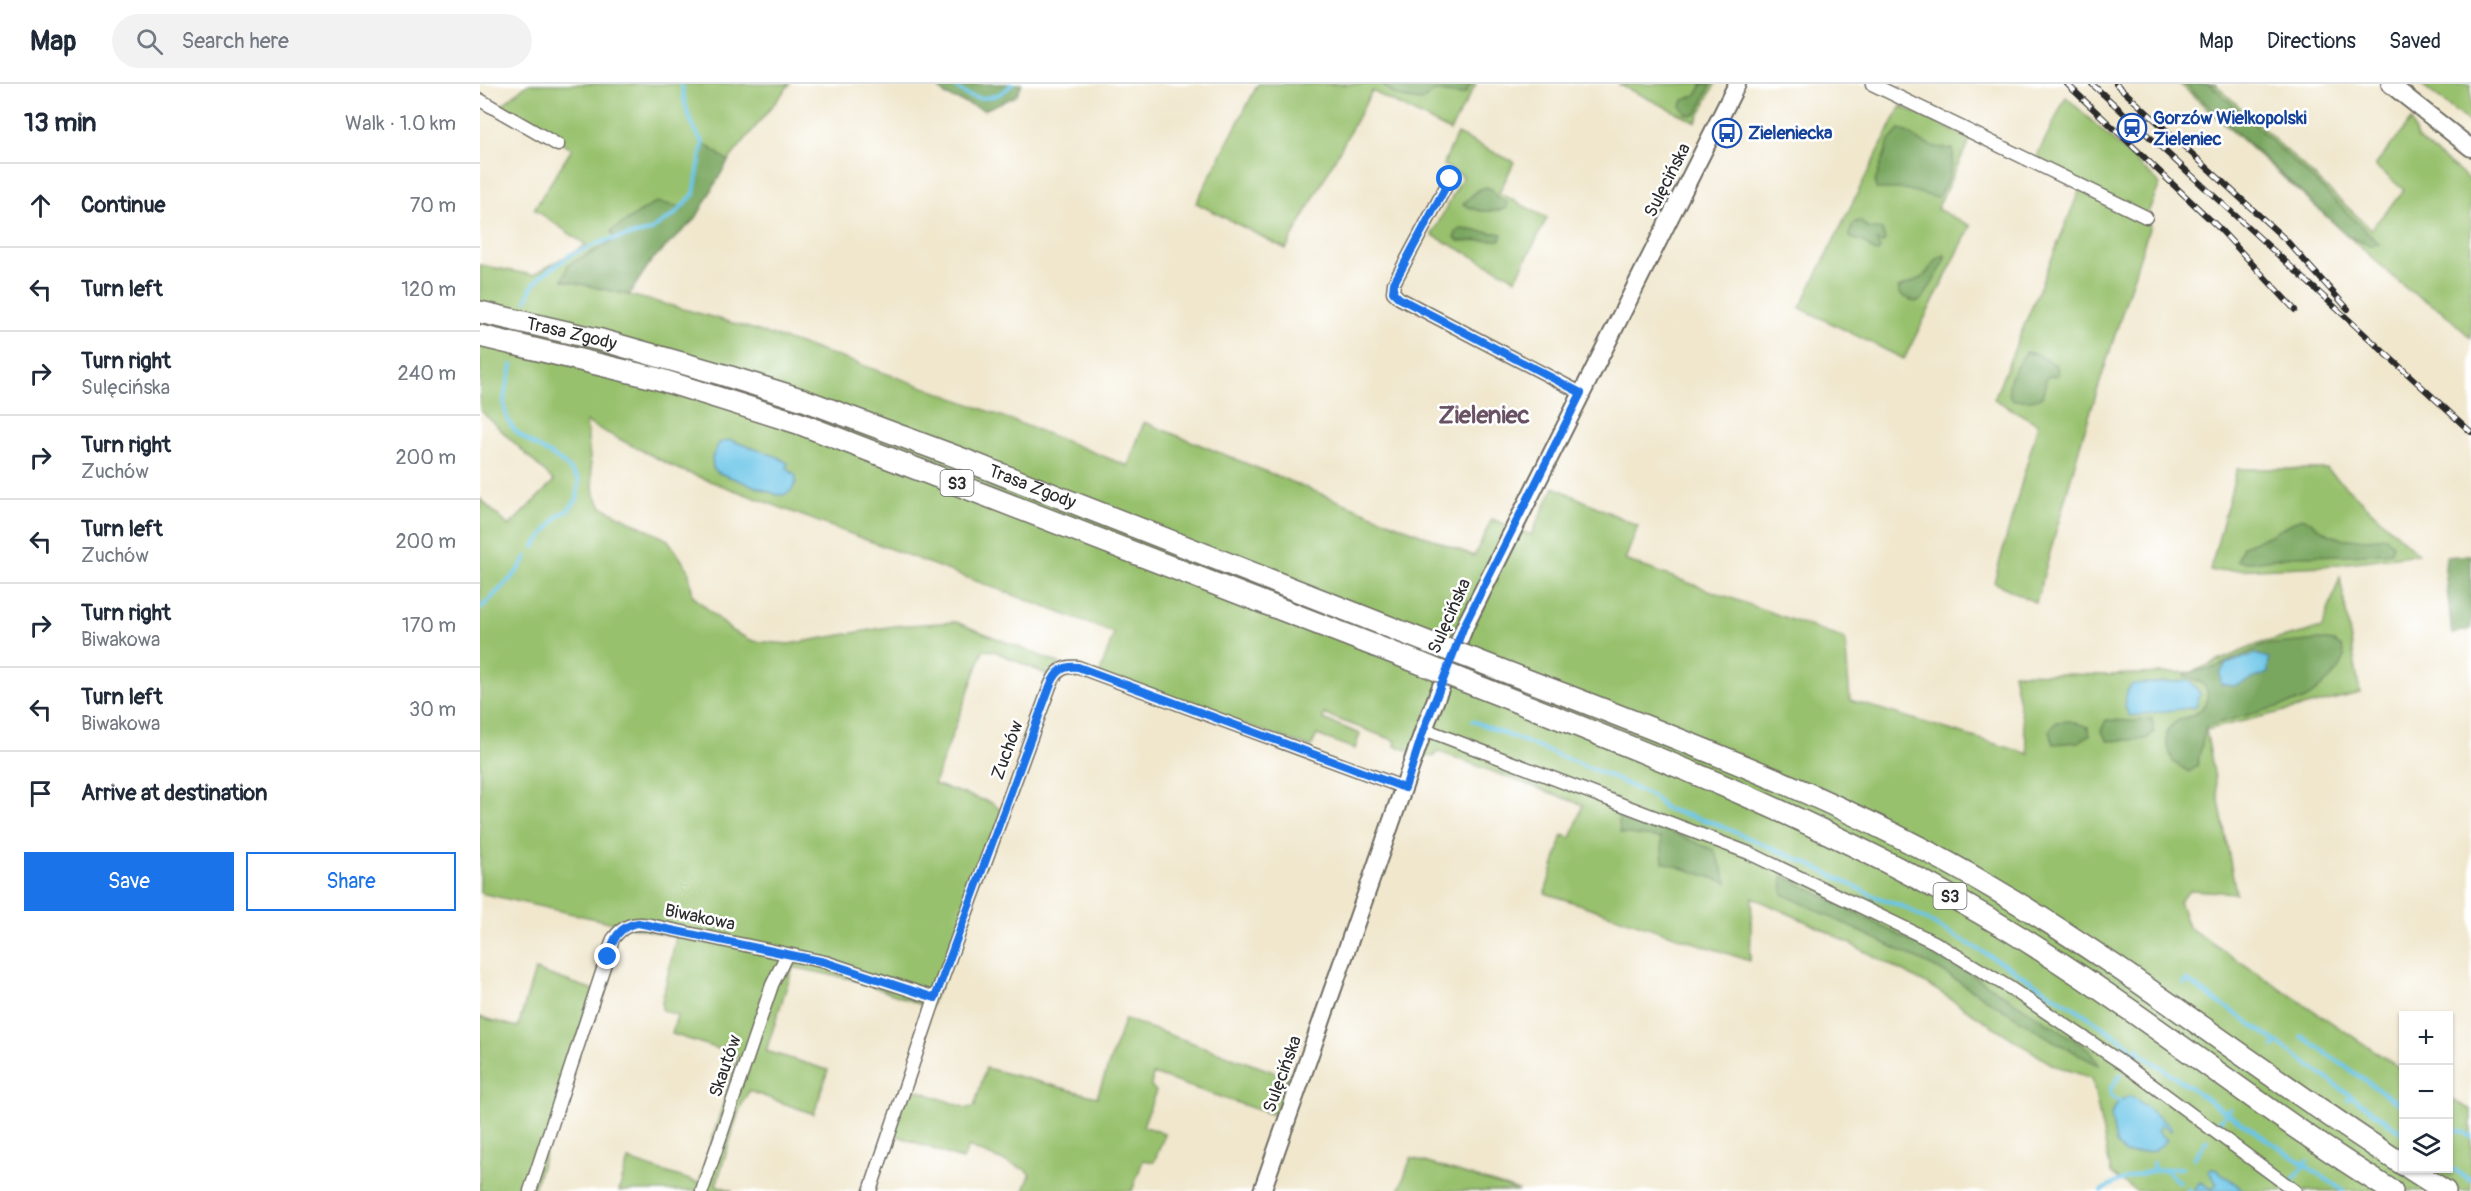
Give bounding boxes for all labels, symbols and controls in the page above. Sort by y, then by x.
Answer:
search box [112,14,532,68]
text: Map [30,24,76,59]
icon: search [133,25,166,58]
text: Search here [181,27,289,55]
text: Map [2199,28,2234,55]
text: Directions [2267,28,2356,55]
text: Saved [2389,28,2441,55]
text: 13 min [24,107,97,139]
place label: Gorzów Wielkopolski Zieleniec [2153,107,2307,151]
text: Walk · 1.0 km [345,111,456,136]
station icon: Gorzów Wielkopolski Zieleniec [2116,112,2148,144]
bus stop icon: Zieleniecka [1711,117,1743,149]
place label: Zieleniecka [1748,122,1833,145]
street label: Sulęcińska [1639,139,1696,221]
route start [1436,165,1462,191]
icon: ahead [24,189,57,222]
text: Continue [81,191,165,219]
text: 70 m [410,193,456,218]
icon: left [24,273,57,306]
text: Turn left [81,275,163,303]
text: 120 m [401,277,456,302]
street label: Trasa Zgody [524,312,620,356]
text: Turn right [81,347,171,375]
icon: right [24,357,57,390]
text: 240 m [397,361,456,386]
text: Sulęcińska [81,375,170,400]
district label: Zieleniec [1438,401,1530,430]
text: Turn right [81,431,171,459]
icon: right [24,441,57,474]
text: 200 m [395,445,456,470]
text: Zuchów [81,459,149,484]
street label: Trasa Zgody [985,459,1079,515]
road number: S3 [940,470,974,496]
text: Turn left [81,515,163,543]
icon: left [24,525,57,558]
text: 200 m [395,529,456,554]
text: Zuchów [81,543,149,568]
street label: Sulęcińska [1423,575,1476,657]
text: Turn right [81,599,171,627]
icon: right [24,609,57,642]
text: 170 m [402,613,456,638]
text: Biwakowa [81,627,160,652]
text: Turn left [81,683,163,711]
icon: left [24,693,57,726]
text: 30 m [409,697,456,722]
text: Biwakowa [81,711,160,736]
street label: Zuchów [986,718,1029,783]
icon: arrive [24,777,57,810]
text: Arrive at destination [81,779,267,807]
button: Save [24,852,234,911]
button: Share [246,852,456,911]
road number: S3 [1934,883,1966,909]
street label: Biwakowa [663,899,737,936]
route end [594,943,620,969]
map controls [2399,1011,2453,1173]
button: + [2399,1011,2453,1065]
street label: Skautów [704,1032,747,1100]
street label: Sulęcińska [1258,1033,1307,1116]
button: − [2399,1065,2453,1119]
button: layers [2399,1119,2453,1173]

